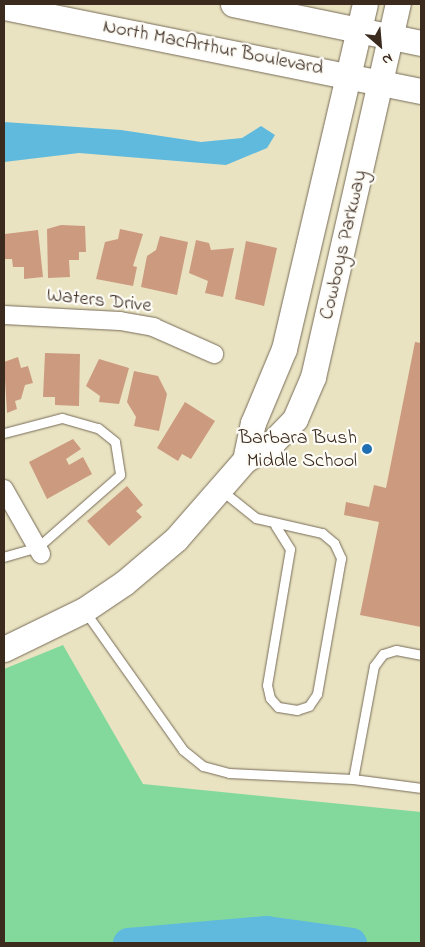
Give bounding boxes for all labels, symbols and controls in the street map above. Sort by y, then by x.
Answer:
street label: North MacArthur Boulevard [101,15,325,81]
north arrow [355,20,405,70]
text: N [378,47,396,70]
street label: Cowboys Parkway [315,168,373,322]
street label: Waters Drive [45,284,153,318]
place label: Barbara Bush Middle School [239,426,357,473]
marker: Barbara Bush Middle School [361,443,373,455]

